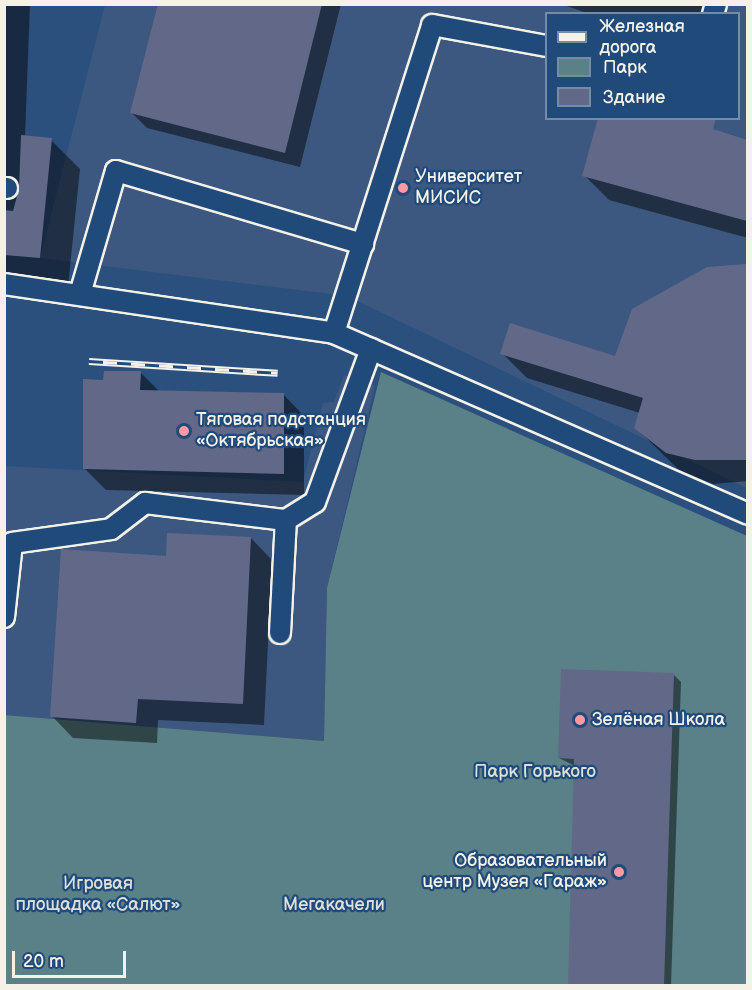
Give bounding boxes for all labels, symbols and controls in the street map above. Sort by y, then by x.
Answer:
legend [545,12,740,120]
text: Железная дорога [599,16,685,58]
text: Парк [603,57,647,78]
text: Здание [603,87,665,108]
place label: Университет МИСИС [415,167,522,210]
marker: Университет МИСИС [396,181,410,195]
place label: Тяговая подстанция «Октябрьская» [196,410,366,452]
marker: Тяговая подстанция «Октябрьская» [177,424,191,438]
place label: Зелёная Школа [592,709,725,731]
marker: Зелёная Школа [573,713,587,727]
park label: Парк Горького [474,761,596,783]
place label: Образовательный центр Музея «Гараж» [423,851,607,894]
marker: Образовательный центр Музея «Гараж» [612,865,626,879]
park label: Игровая площадка «Салют» [15,874,181,916]
park label: Мегакачели [283,894,385,916]
scale bar [15,939,129,977]
text: 20 m [23,951,64,972]

